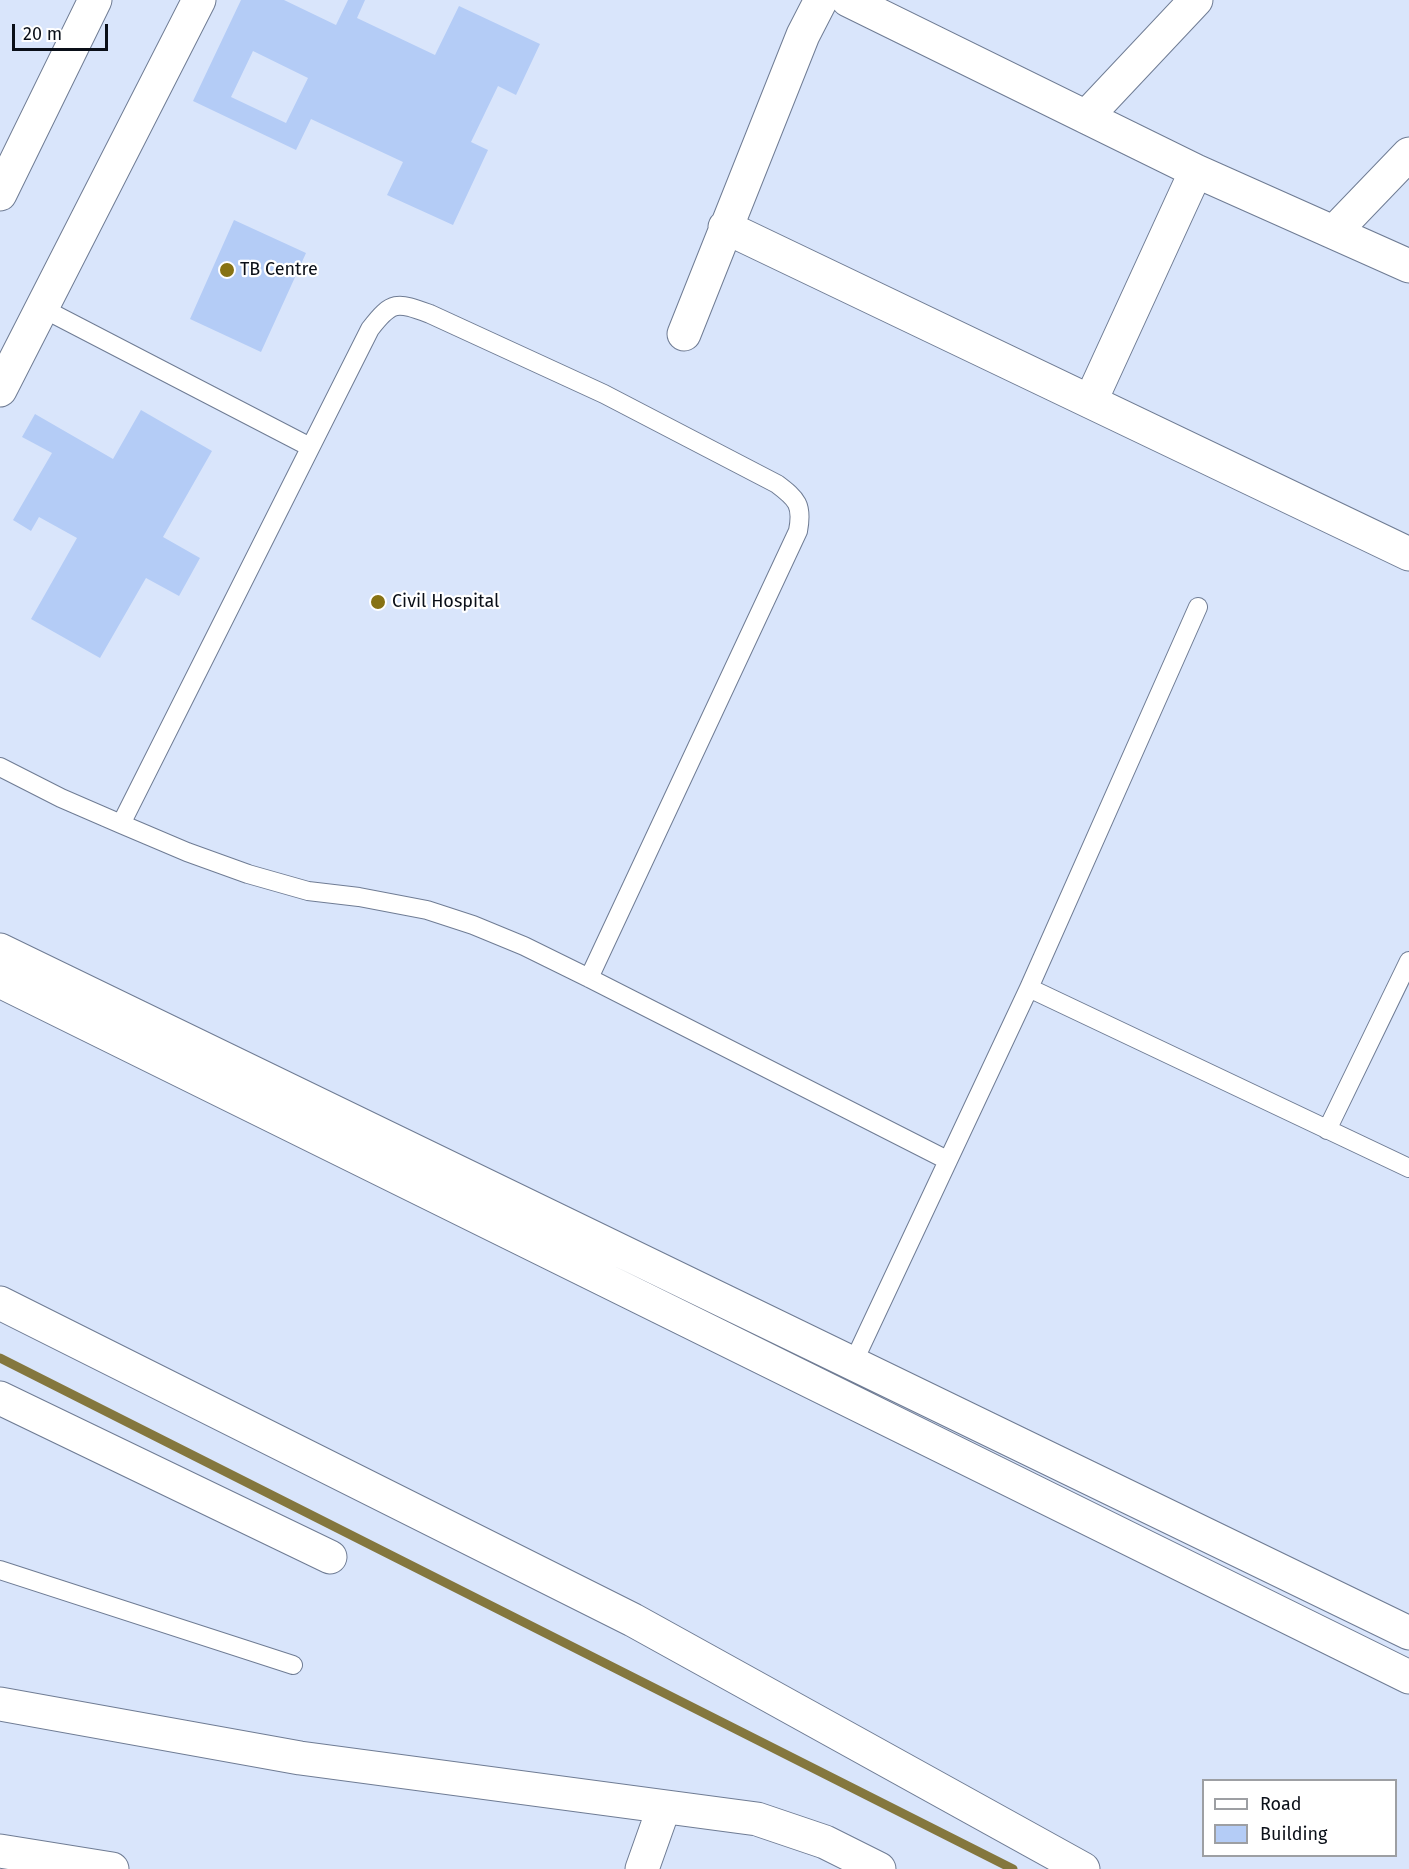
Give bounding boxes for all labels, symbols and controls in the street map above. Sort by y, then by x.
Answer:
scale bar [15,12,111,50]
text: 20 m [23,23,62,45]
place label: TB Centre [240,259,318,281]
marker: TB Centre [218,261,236,279]
place label: Civil Hospital [392,591,499,613]
marker: Civil Hospital [369,593,387,611]
legend [1202,1779,1397,1857]
text: Road [1260,1793,1302,1815]
text: Building [1260,1823,1327,1845]

